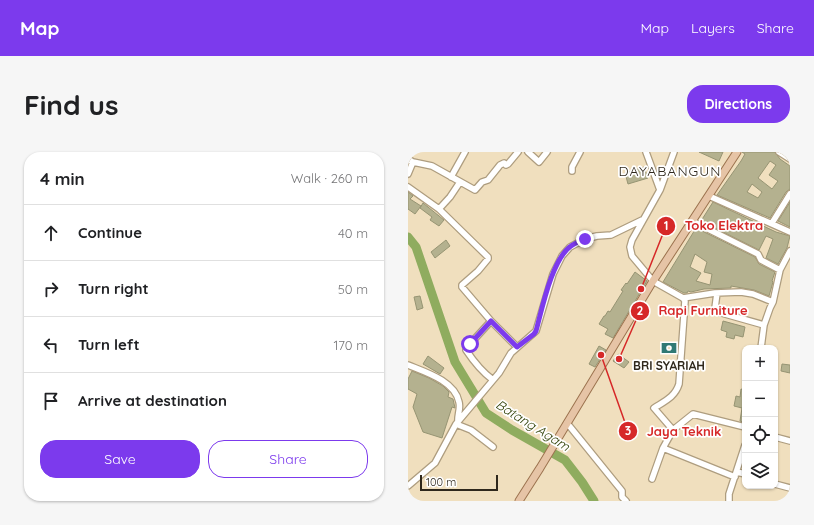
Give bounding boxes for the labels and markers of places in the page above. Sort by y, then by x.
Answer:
callout: Toko Elektra [656,213,771,238]
callout: Rapi Furniture [630,298,755,323]
bank icon: BRI SYARIAH [660,339,678,357]
place label: BRI SYARIAH [633,358,705,373]
callout: Jaya Teknik [618,419,729,444]

